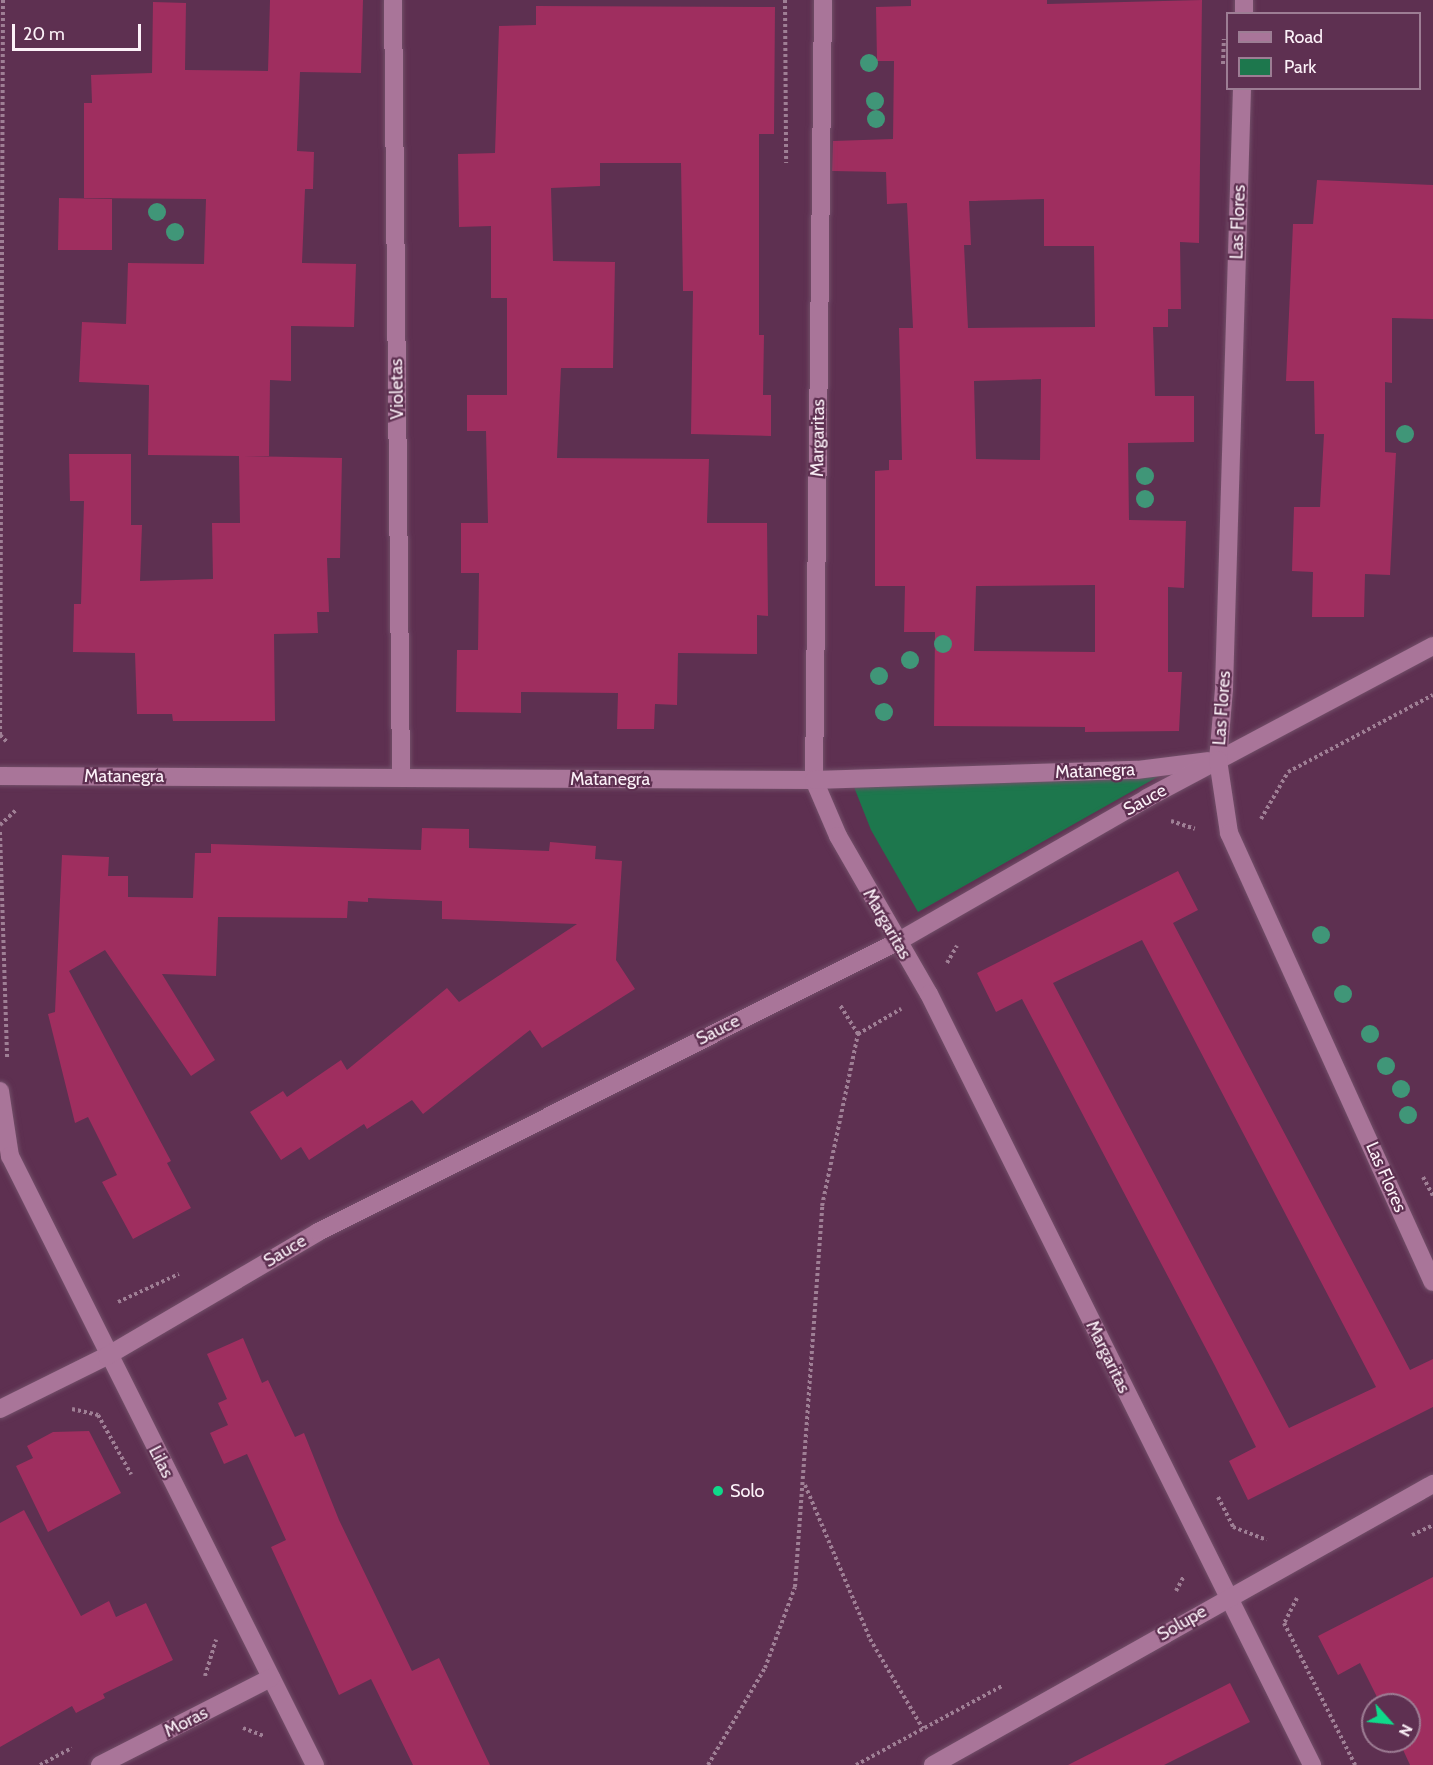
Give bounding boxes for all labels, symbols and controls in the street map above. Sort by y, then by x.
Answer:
scale bar [15,12,144,50]
legend [1226,12,1421,90]
text: 20 m [23,23,65,45]
text: Road [1284,26,1323,48]
text: Park [1284,56,1316,78]
street label: Las Flores [1226,184,1250,260]
street label: Violetas [386,358,408,420]
street label: Margaritas [807,399,829,477]
street label: Las Flores [1209,670,1235,746]
street label: Matanegra [1055,759,1135,783]
street label: Matanegra [84,765,164,787]
street label: Matanegra [570,768,650,790]
street label: Sauce [1120,779,1170,821]
street label: Margaritas [858,885,916,963]
street label: Sauce [693,1010,743,1050]
street label: Las Flores [1361,1138,1411,1216]
street label: Sauce [260,1230,310,1272]
street label: Margaritas [1081,1317,1135,1397]
street label: Lilas [144,1442,178,1482]
place label: Solo [730,1480,764,1502]
marker: Solo [711,1484,725,1498]
street label: Solupe [1154,1600,1210,1646]
north arrow [1361,1693,1421,1753]
street label: Moras [161,1702,211,1742]
text: N [1395,1721,1417,1740]

